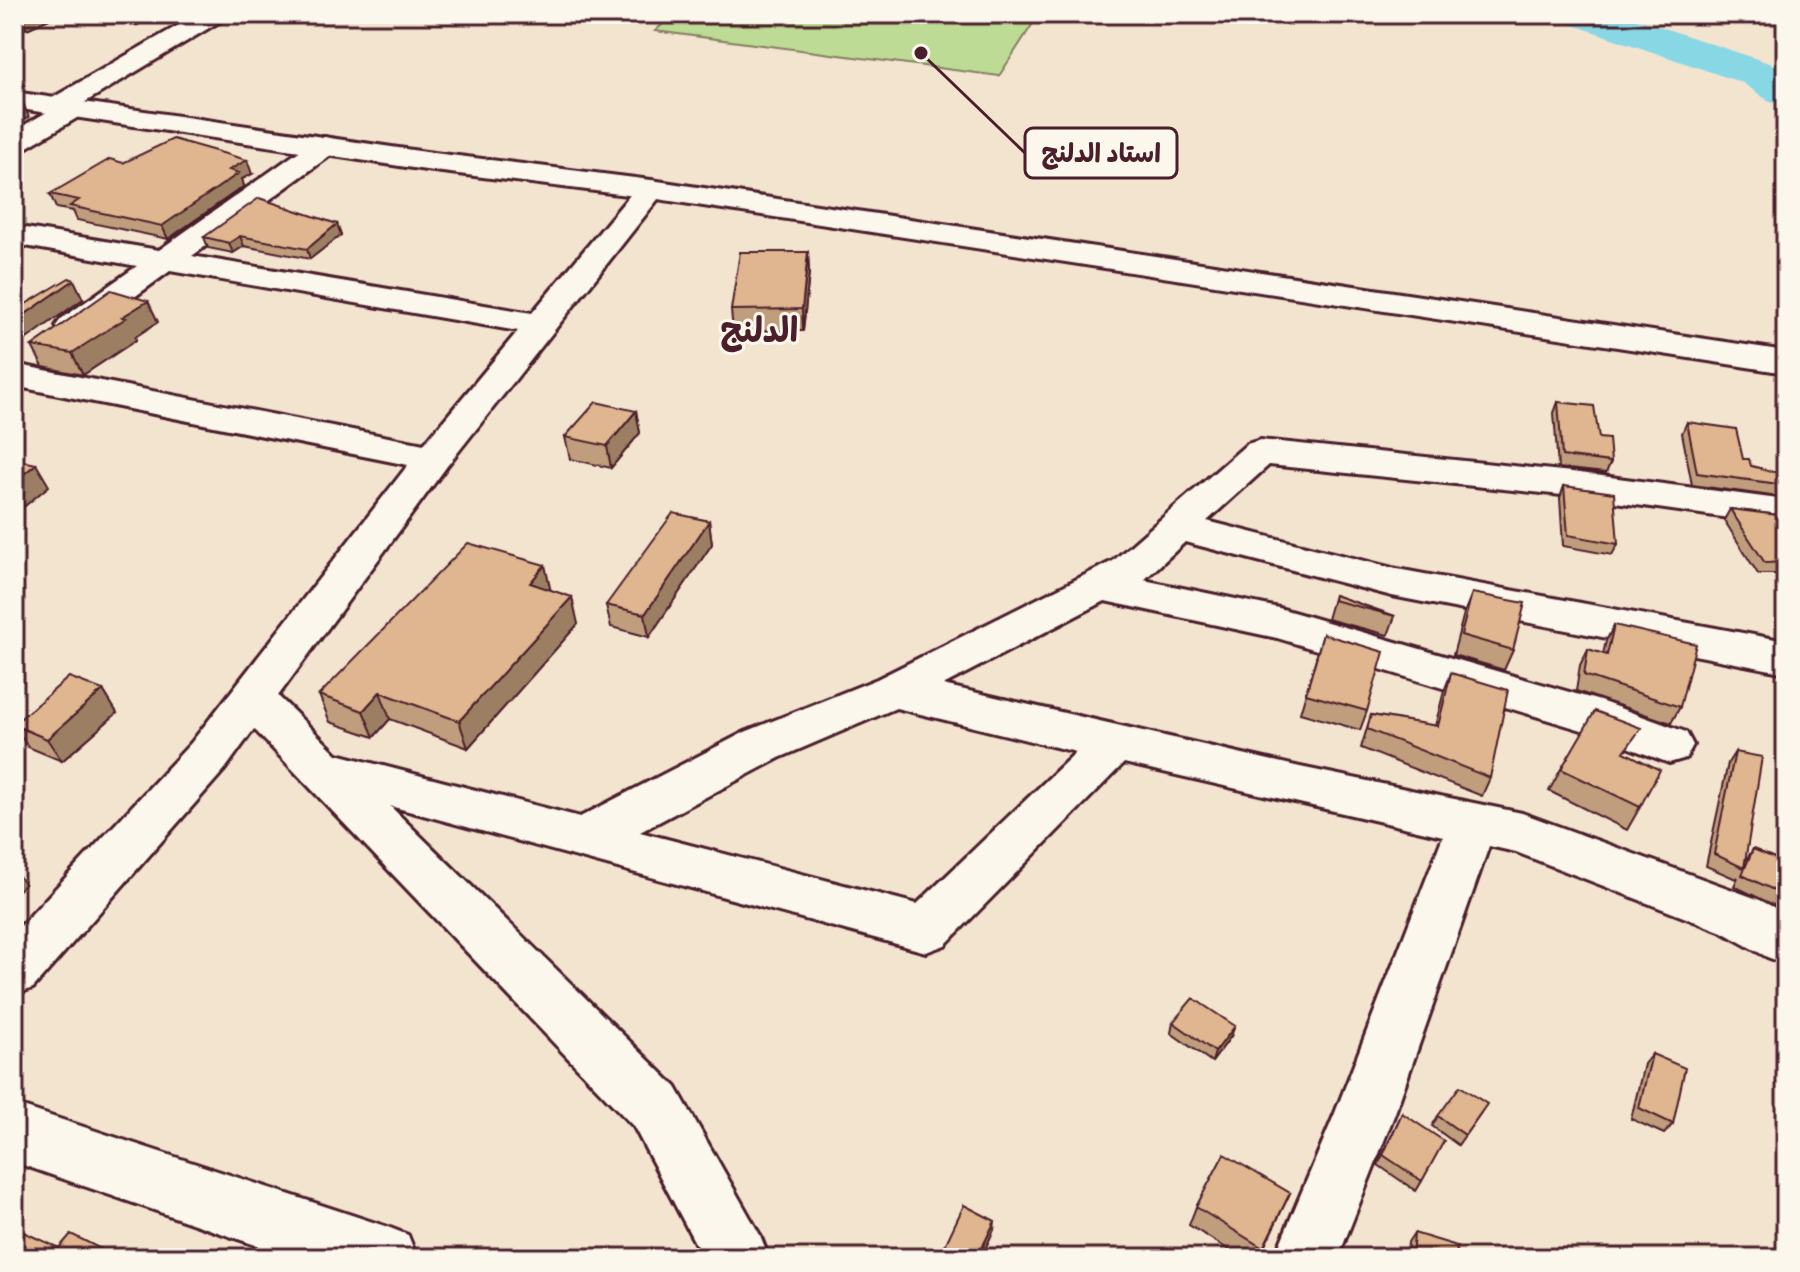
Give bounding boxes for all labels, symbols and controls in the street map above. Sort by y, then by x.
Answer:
callout: استاد الدلنج [1025,128,1177,178]
text: استاد الدلنج [1041,138,1161,170]
district label: الدلنج [720,310,798,353]

